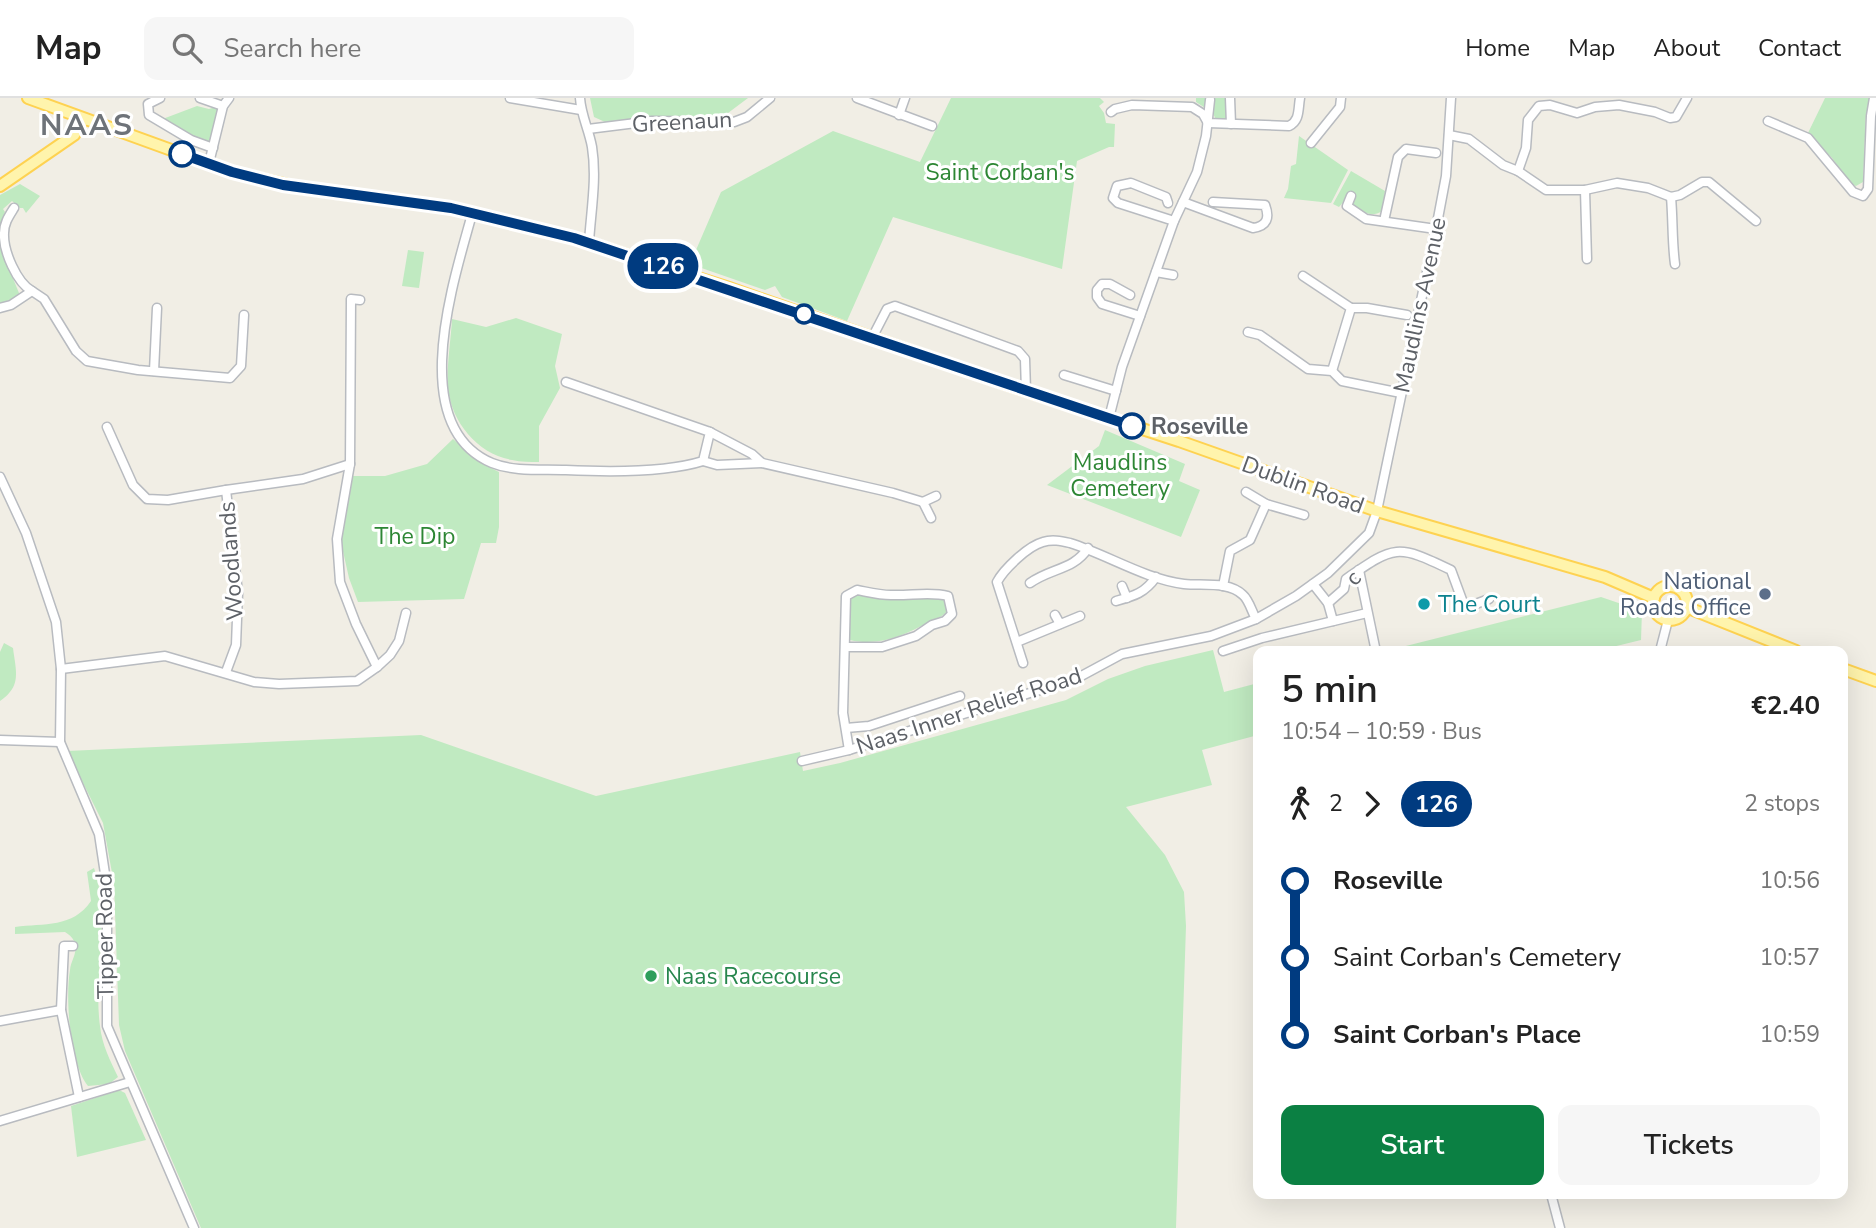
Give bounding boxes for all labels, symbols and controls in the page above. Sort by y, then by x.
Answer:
search box [144,17,634,80]
text: Map [35,26,102,71]
icon: search [168,29,206,67]
text: Search here [224,31,361,66]
text: Home [1465,32,1530,64]
text: Map [1568,32,1615,64]
text: About [1653,32,1720,64]
text: Contact [1758,32,1841,64]
street label: Greenaun [631,104,733,140]
district label: NAAS [40,105,134,146]
unlabelled marker [169,141,195,167]
park label: Saint Corban's [925,157,1075,188]
street label: Maudlins Avenue [1386,214,1454,396]
line badge: 126 [623,243,703,289]
text: 126 [641,250,685,282]
unlabelled marker [794,304,814,324]
place label: Roseville [1151,411,1248,442]
marker: Roseville [1119,413,1145,439]
park label: Maudlins Cemetery [1070,447,1170,504]
street label: Dublin Road [1238,449,1368,521]
street label: Woodlands [211,500,251,622]
park label: The Dip [375,521,455,552]
street label: c [1338,564,1368,592]
place label: National Roads Office [1620,566,1751,623]
marker: National Roads Office [1757,586,1773,602]
place label: The Court [1438,589,1541,620]
marker: The Court [1416,596,1432,612]
street label: Naas Inner Relief Road [852,660,1086,762]
text: 5 min [1281,664,1378,715]
text: €2.40 [1751,688,1820,723]
text: 10:54 – 10:59 · Bus [1281,716,1482,747]
icon: walk [1281,785,1319,823]
icon: forward [1353,785,1391,823]
text: 2 [1329,788,1343,819]
text: 126 [1415,788,1458,820]
text: 2 stops [1744,788,1820,819]
text: Roseville [1333,863,1443,898]
text: 10:56 [1760,865,1820,896]
street label: Tipper Road [88,873,122,999]
text: Saint Corban's Cemetery [1333,940,1621,975]
text: 10:57 [1760,942,1820,973]
place label: Naas Racecourse [665,961,841,992]
marker: Naas Racecourse [643,968,659,984]
text: Saint Corban's Place [1333,1017,1581,1052]
text: 10:59 [1760,1019,1820,1050]
button: Start [1281,1105,1544,1185]
button: Tickets [1558,1105,1820,1185]

